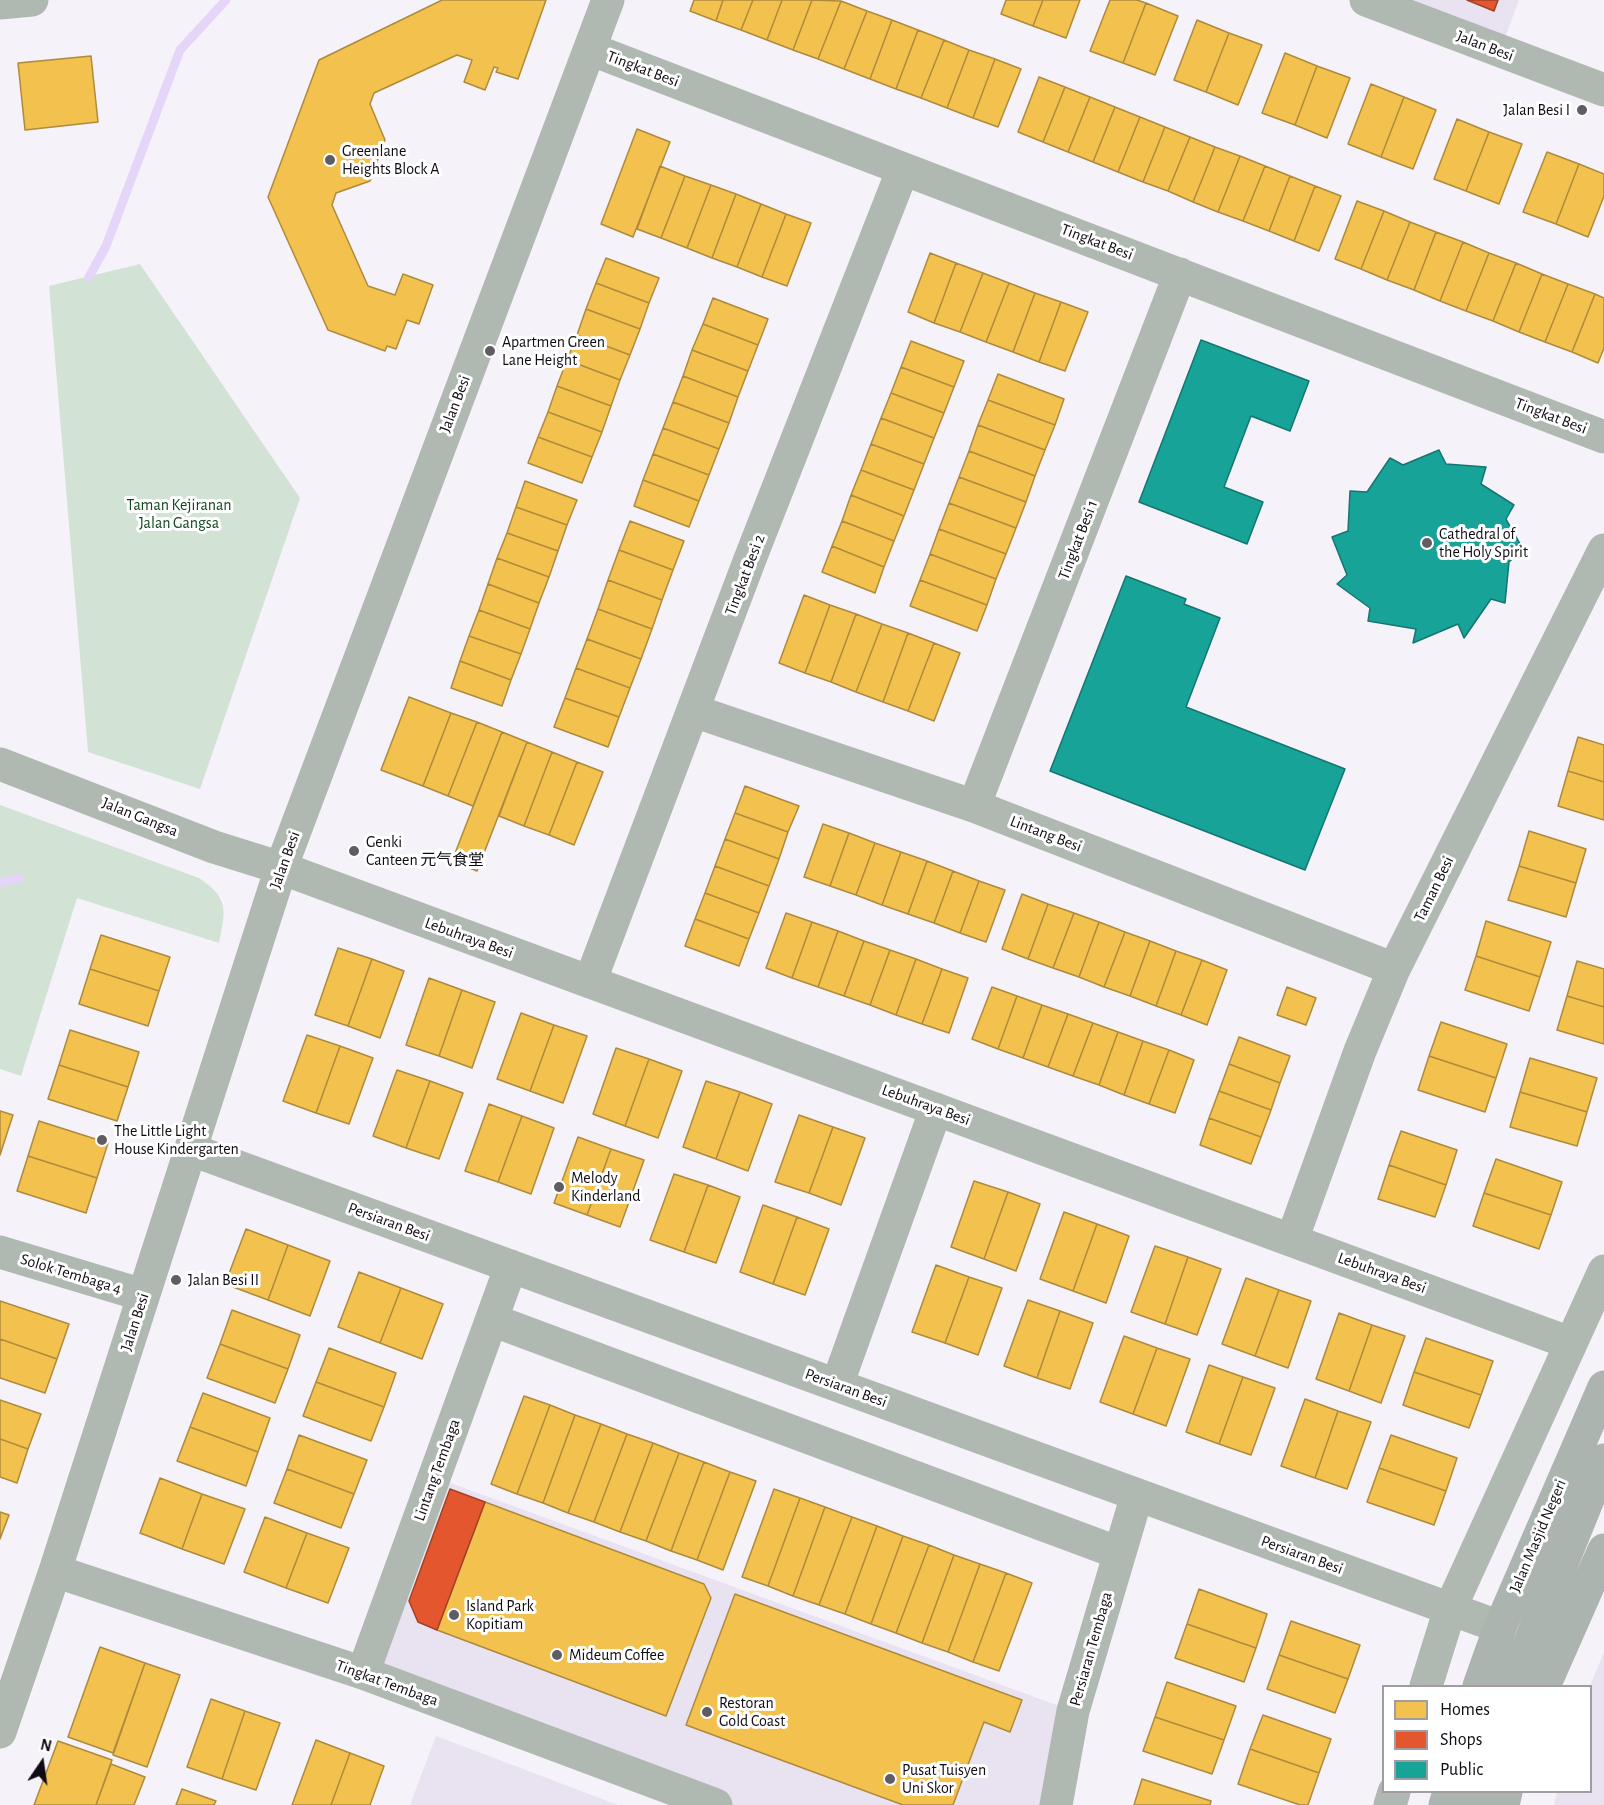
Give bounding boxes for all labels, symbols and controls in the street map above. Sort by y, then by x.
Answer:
street label: Jalan Besi [1454,26,1516,66]
street label: Tingkat Besi [604,47,682,91]
place label: Jalan Besi I [1503,100,1570,120]
marker: Jalan Besi I [1575,103,1589,117]
place label: Greenlane Heights Block A [342,141,439,179]
marker: Greenlane Heights Block A [323,153,337,167]
street label: Tingkat Besi [1058,220,1136,264]
place label: Apartmen Green Lane Height [502,332,605,370]
marker: Apartmen Green Lane Height [483,344,497,358]
street label: Jalan Besi [435,373,475,435]
street label: Tingkat Besi [1512,394,1590,438]
park label: Taman Kejiranan Jalan Gangsa [127,495,231,533]
street label: Tingkat Besi 1 [1054,498,1102,582]
place label: Cathedral of the Holy Spirit [1439,524,1528,562]
street label: Tingkat Besi 2 [721,532,769,618]
marker: Cathedral of the Holy Spirit [1420,536,1434,550]
street label: Jalan Gangsa [99,793,181,841]
street label: Lintang Besi [1007,812,1085,856]
street label: Jalan Besi [266,829,304,891]
place label: Genki Canteen 元气食堂 [366,832,484,870]
marker: Genki Canteen 元气食堂 [347,844,361,858]
street label: Taman Besi [1410,853,1458,925]
street label: Lebuhraya Besi [422,913,516,963]
street label: Lebuhraya Besi [879,1080,973,1130]
place label: The Little Light House Kindergarten [114,1121,239,1159]
marker: The Little Light House Kindergarten [95,1133,109,1147]
place label: Melody Kinderland [571,1168,640,1206]
marker: Melody Kinderland [552,1180,566,1194]
street label: Persiaran Besi [345,1198,433,1246]
street label: Lebuhraya Besi [1335,1248,1429,1298]
street label: Solok Tembaga 4 [18,1250,124,1298]
place label: Jalan Besi II [188,1270,259,1290]
marker: Jalan Besi II [169,1273,183,1287]
street label: Jalan Besi [117,1291,153,1353]
street label: Persiaran Besi [802,1364,890,1412]
street label: Lintang Tembaga [410,1416,464,1524]
street label: Jalan Masjid Negeri [1506,1477,1570,1595]
street label: Persiaran Besi [1258,1531,1346,1579]
street label: Persiaran Tembaga [1066,1590,1116,1708]
place label: Island Park Kopitiam [466,1596,534,1634]
marker: Island Park Kopitiam [447,1608,461,1622]
place label: Mideum Coffee [569,1645,664,1665]
marker: Mideum Coffee [550,1648,564,1662]
street label: Tingkat Tembaga [333,1656,441,1710]
legend [1382,1685,1592,1793]
place label: Restoran Gold Coast [719,1693,785,1731]
text: Homes [1440,1701,1490,1719]
marker: Restoran Gold Coast [700,1705,714,1719]
text: Shops [1440,1731,1482,1749]
north arrow [12,1733,72,1793]
text: N [39,1736,53,1755]
place label: Pusat Tuisyen Uni Skor [902,1760,986,1798]
text: Public [1440,1761,1483,1779]
marker: Pusat Tuisyen Uni Skor [883,1772,897,1786]

